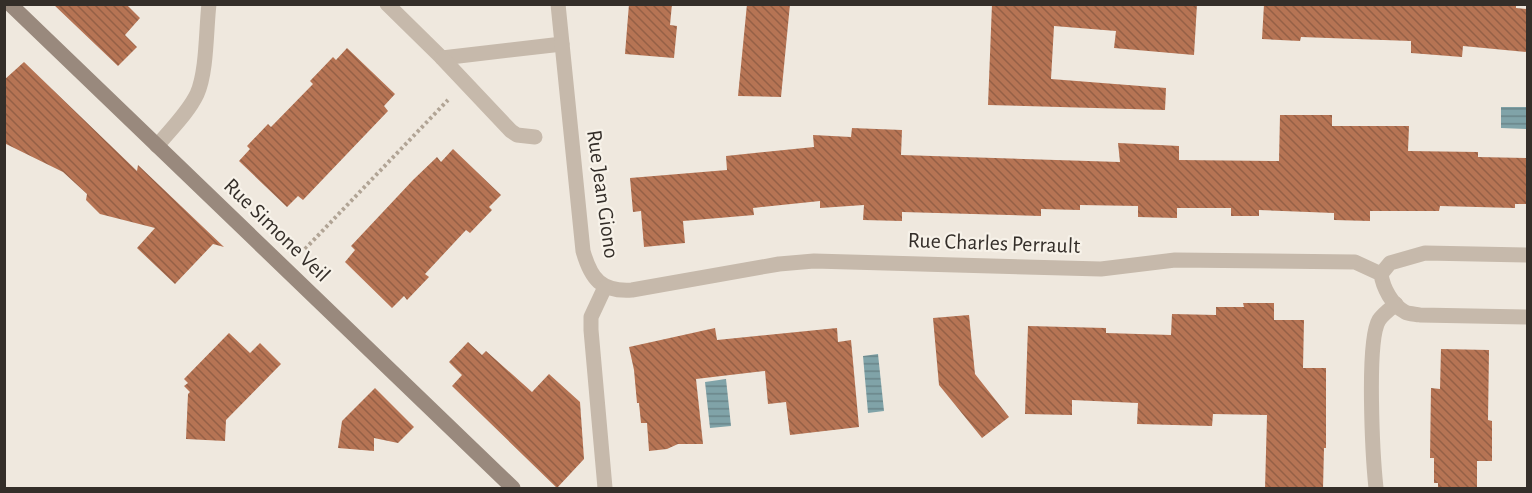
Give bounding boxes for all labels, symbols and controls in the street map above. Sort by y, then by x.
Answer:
street label: Rue Jean Giono [583,128,623,260]
street label: Rue Simone Veil [220,174,334,286]
street label: Rue Charles Perrault [907,229,1081,257]

